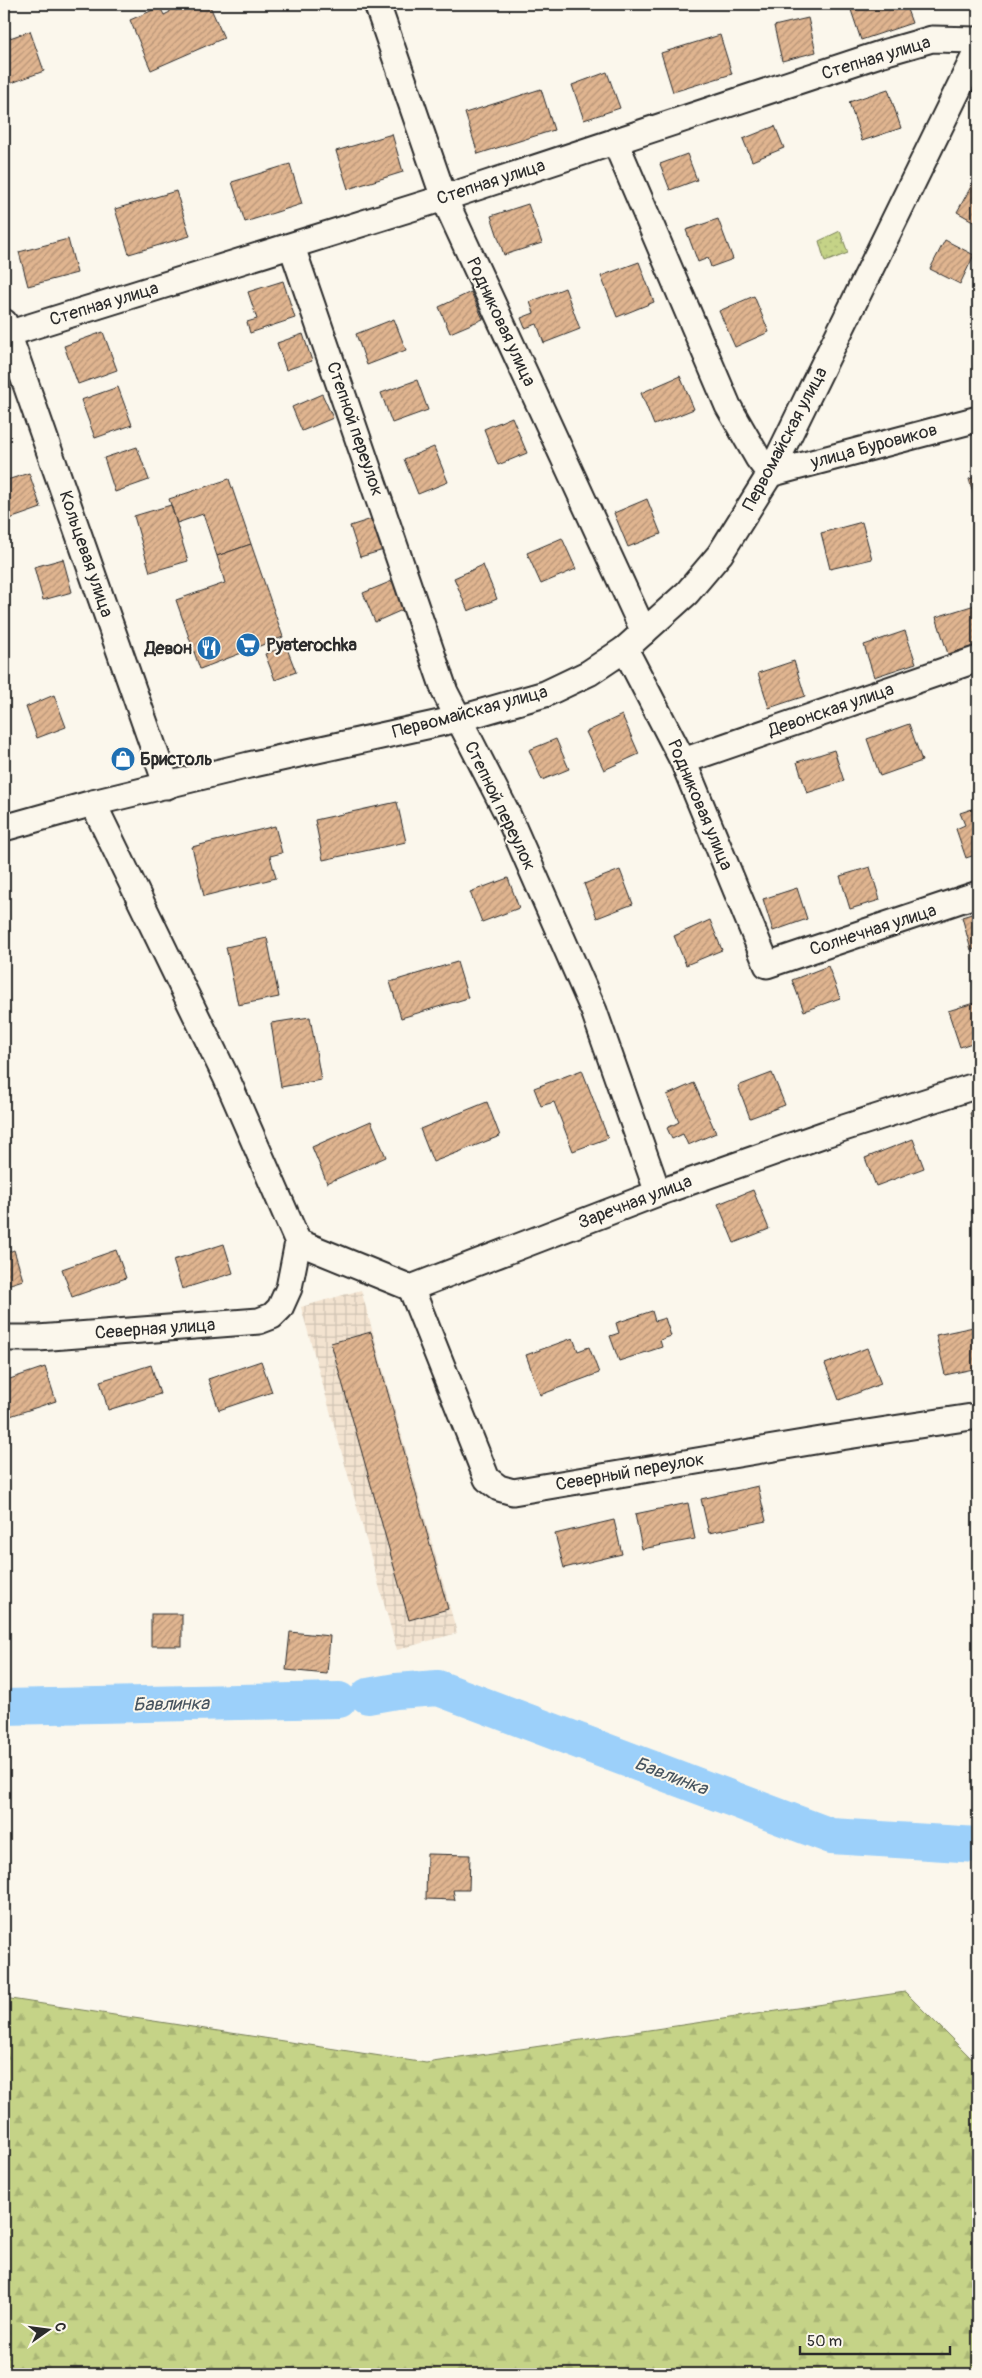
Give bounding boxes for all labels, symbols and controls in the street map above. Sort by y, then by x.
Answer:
street label: Степная улица [819,31,933,85]
street label: Степная улица [434,154,548,210]
street label: Родниковая улица [461,254,541,390]
street label: Степная улица [47,277,161,331]
street label: Степной переулок [321,359,389,499]
street label: Первомайская улица [737,363,833,515]
street label: улица Буровиков [807,418,940,474]
street label: Кольцевая улица [54,488,118,620]
supermarket icon: Pyaterochka [235,632,261,658]
place label: Pyaterochka [266,634,357,657]
restaurant icon: Девон [196,635,222,661]
place label: Девон [144,637,192,660]
street label: Девонская улица [764,678,897,743]
street label: Первомайская улица [390,680,550,744]
street label: Родниковая улица [662,736,738,874]
street label: Степной переулок [459,738,541,874]
shop icon: Бристоль [110,746,136,772]
place label: Бристоль [140,748,213,771]
street label: Солнечная улица [807,899,939,961]
street label: Заречная улица [575,1170,695,1234]
street label: Северная улица [94,1313,216,1345]
street label: Северный переулок [554,1448,706,1496]
water label: Бавлинка [133,1691,210,1717]
water label: Бавлинка [631,1751,712,1801]
north arrow [22,2306,72,2356]
text: С [51,2321,70,2334]
scale bar [800,2323,950,2355]
text: 50 m [807,2332,842,2351]

